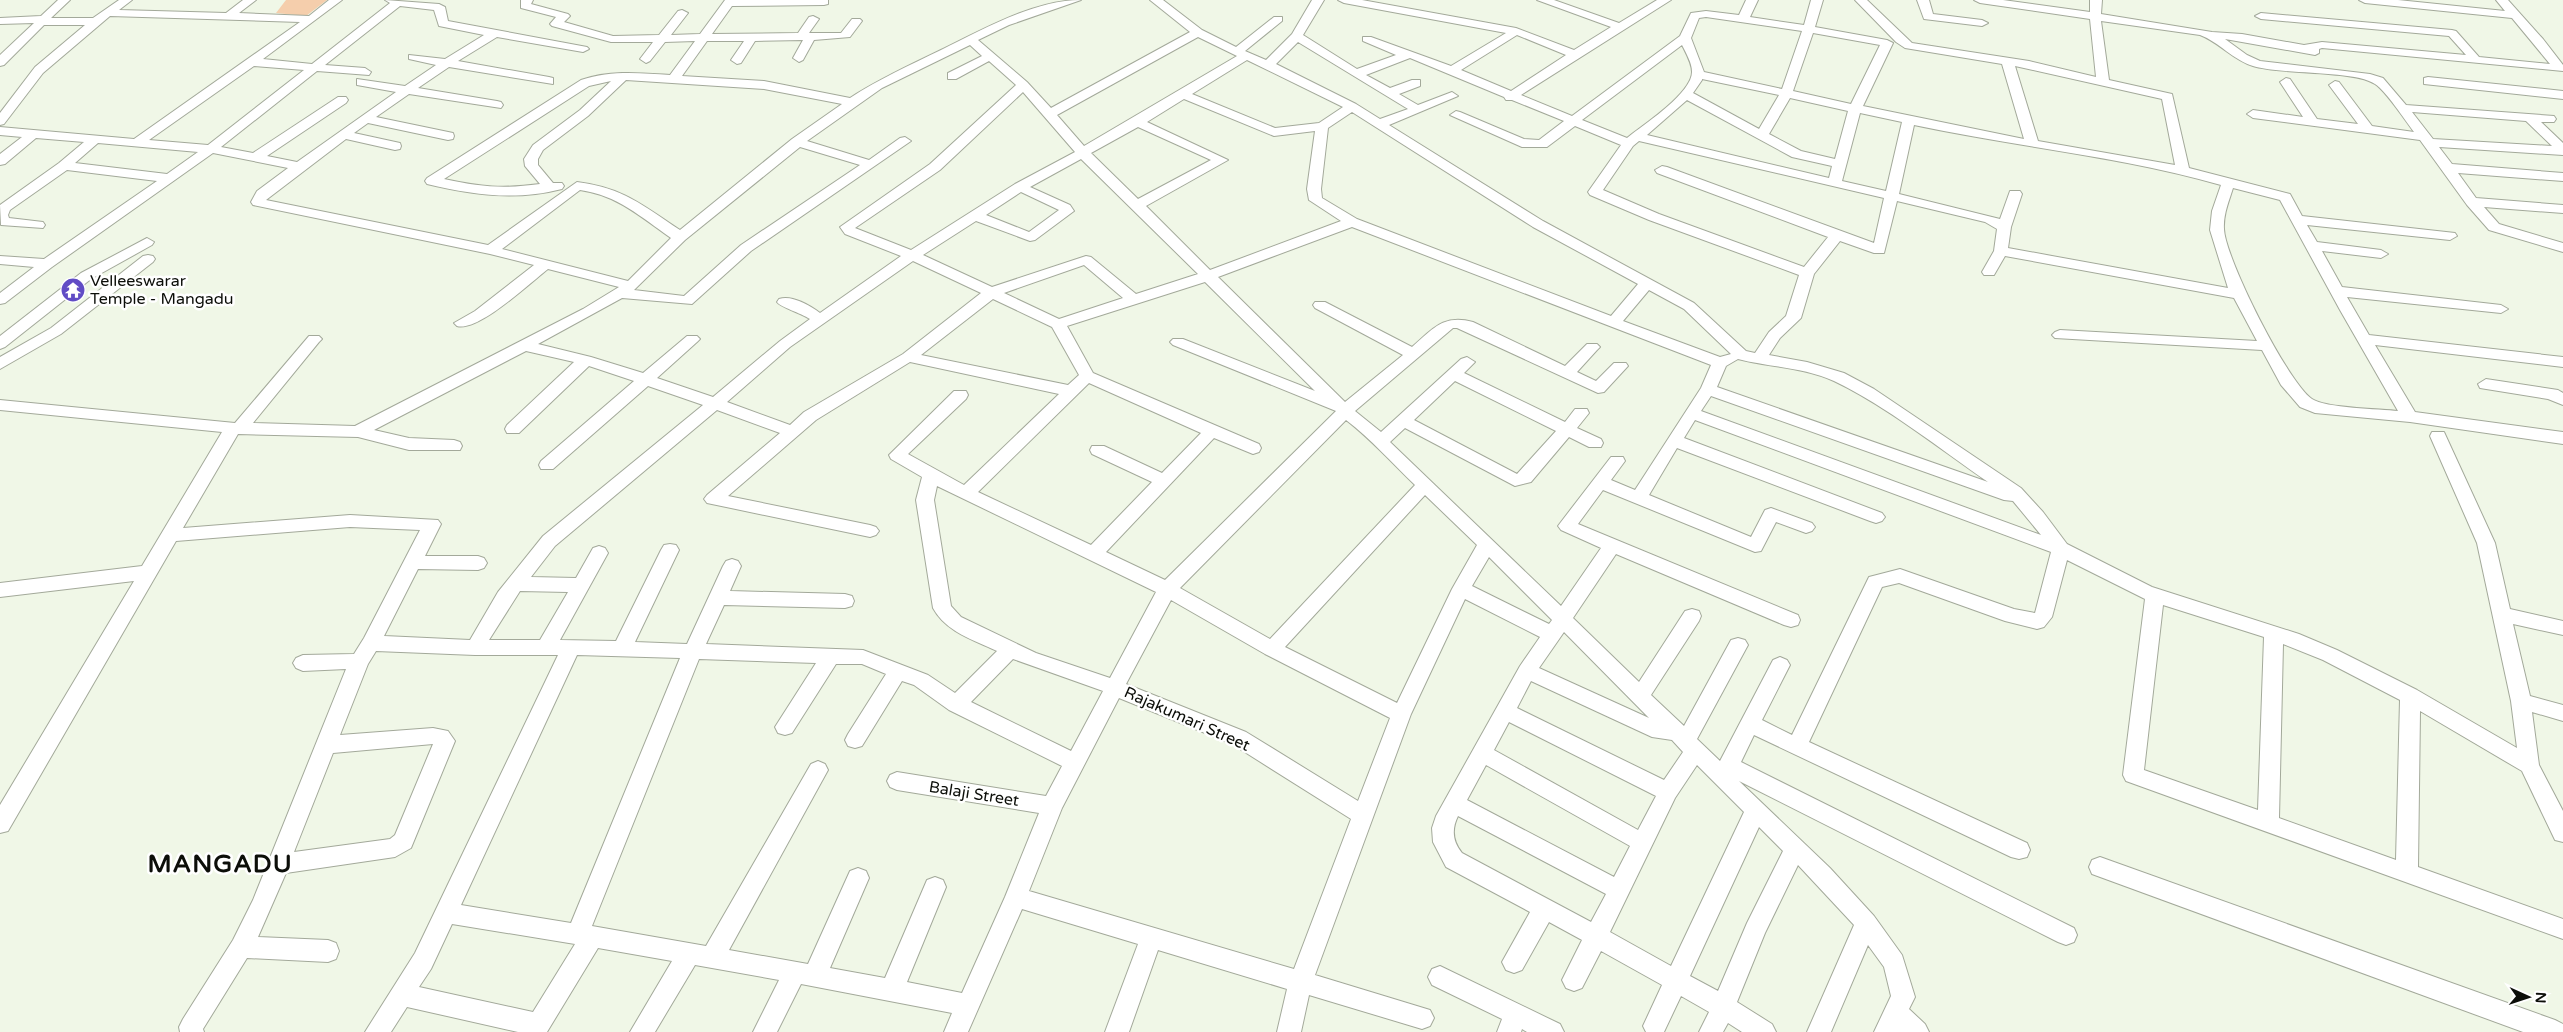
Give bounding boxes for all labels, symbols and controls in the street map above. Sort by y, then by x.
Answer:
place label: Velleeswarar Temple - Mangadu [90,271,234,309]
temple icon: Velleeswarar Temple - Mangadu [60,277,86,303]
street label: Rajakumari Street [1121,682,1253,756]
street label: Balaji Street [927,777,1021,811]
district label: MANGADU [147,849,293,879]
north arrow [2503,972,2553,1022]
text: N [2532,992,2549,1004]

